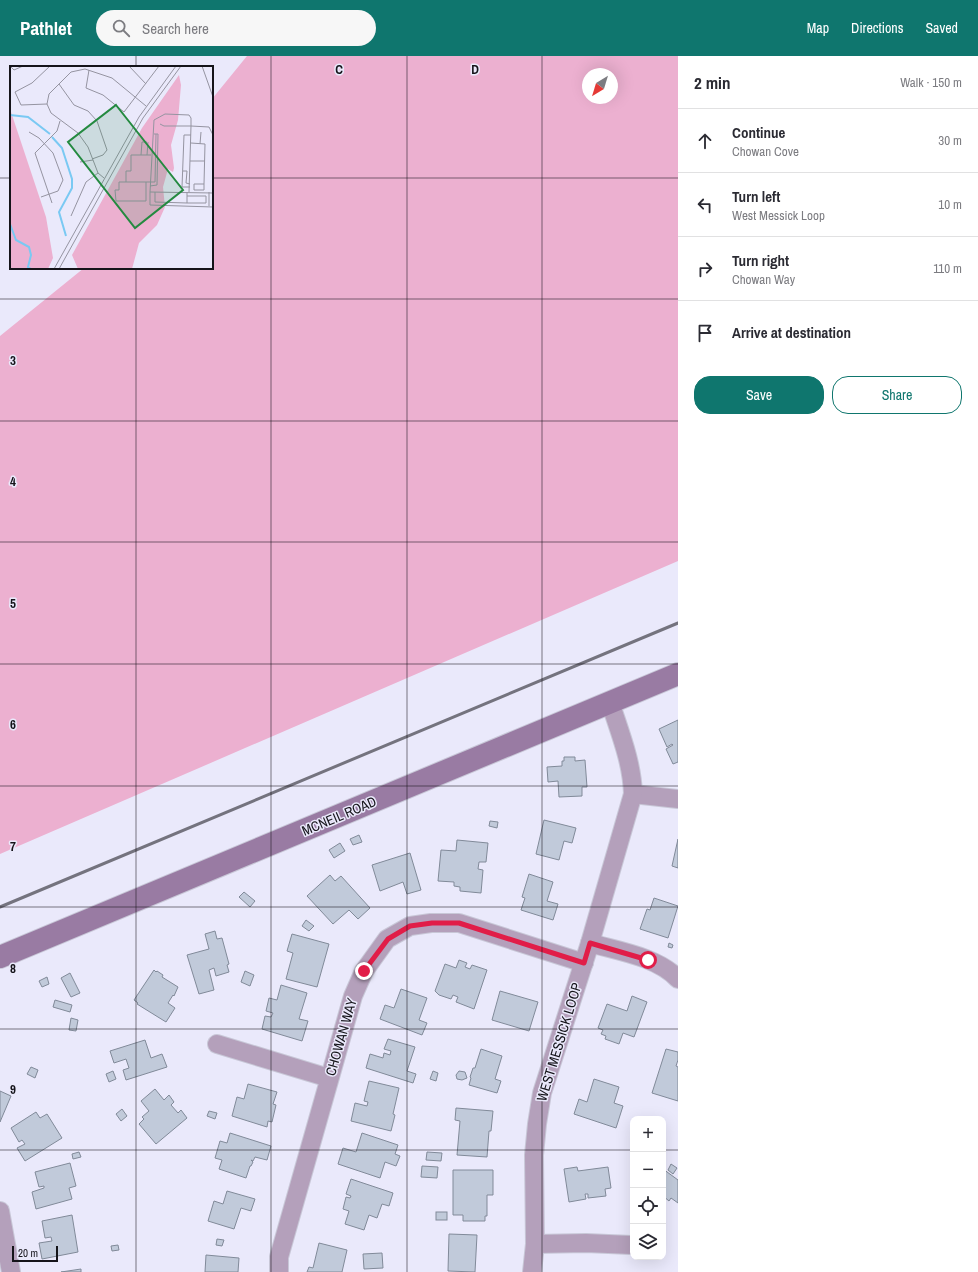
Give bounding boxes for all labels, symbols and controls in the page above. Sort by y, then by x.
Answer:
search box [96,10,376,46]
text: Pathlet [20,15,72,41]
icon: search [110,17,132,39]
text: Search here [142,18,209,39]
text: Map [807,19,829,37]
text: Directions [851,19,903,37]
text: Saved [925,19,958,37]
text: C [335,61,343,78]
text: D [471,61,479,78]
inset map [10,66,213,269]
north arrow [582,68,618,104]
text: 2 min [694,71,730,94]
text: Walk · 150 m [900,74,962,91]
text: Continue [732,122,785,143]
icon: ahead [694,130,716,152]
text: 30 m [938,132,962,149]
text: Chowan Cove [732,143,799,160]
text: Turn left [732,186,780,207]
icon: left [694,194,716,216]
text: 10 m [938,196,962,213]
text: West Messick Loop [732,207,825,224]
text: Turn right [732,250,789,271]
icon: right [694,258,716,280]
text: 110 m [933,260,962,277]
text: Chowan Way [732,271,795,288]
icon: arrive [694,322,716,344]
text: Arrive at destination [732,322,851,343]
text: 3 [10,352,16,369]
button: Save [694,376,824,414]
button: Share [832,376,962,414]
text: 4 [10,473,16,490]
text: 5 [10,595,16,612]
text: 6 [10,716,16,733]
street label: MCNEIL ROAD [299,792,379,840]
text: 7 [10,838,16,855]
route start [639,951,657,969]
text: 8 [10,960,16,977]
route end [355,962,373,980]
street label: WEST MESSICK LOOP [532,980,586,1103]
street label: CHOWAN WAY [321,996,361,1078]
text: 9 [10,1081,16,1098]
map controls [630,1116,666,1260]
button: + [630,1116,666,1152]
button: − [630,1152,666,1188]
button: locate [630,1188,666,1224]
button: layers [630,1224,666,1260]
scale bar [12,1244,58,1263]
text: 20 m [18,1246,38,1260]

